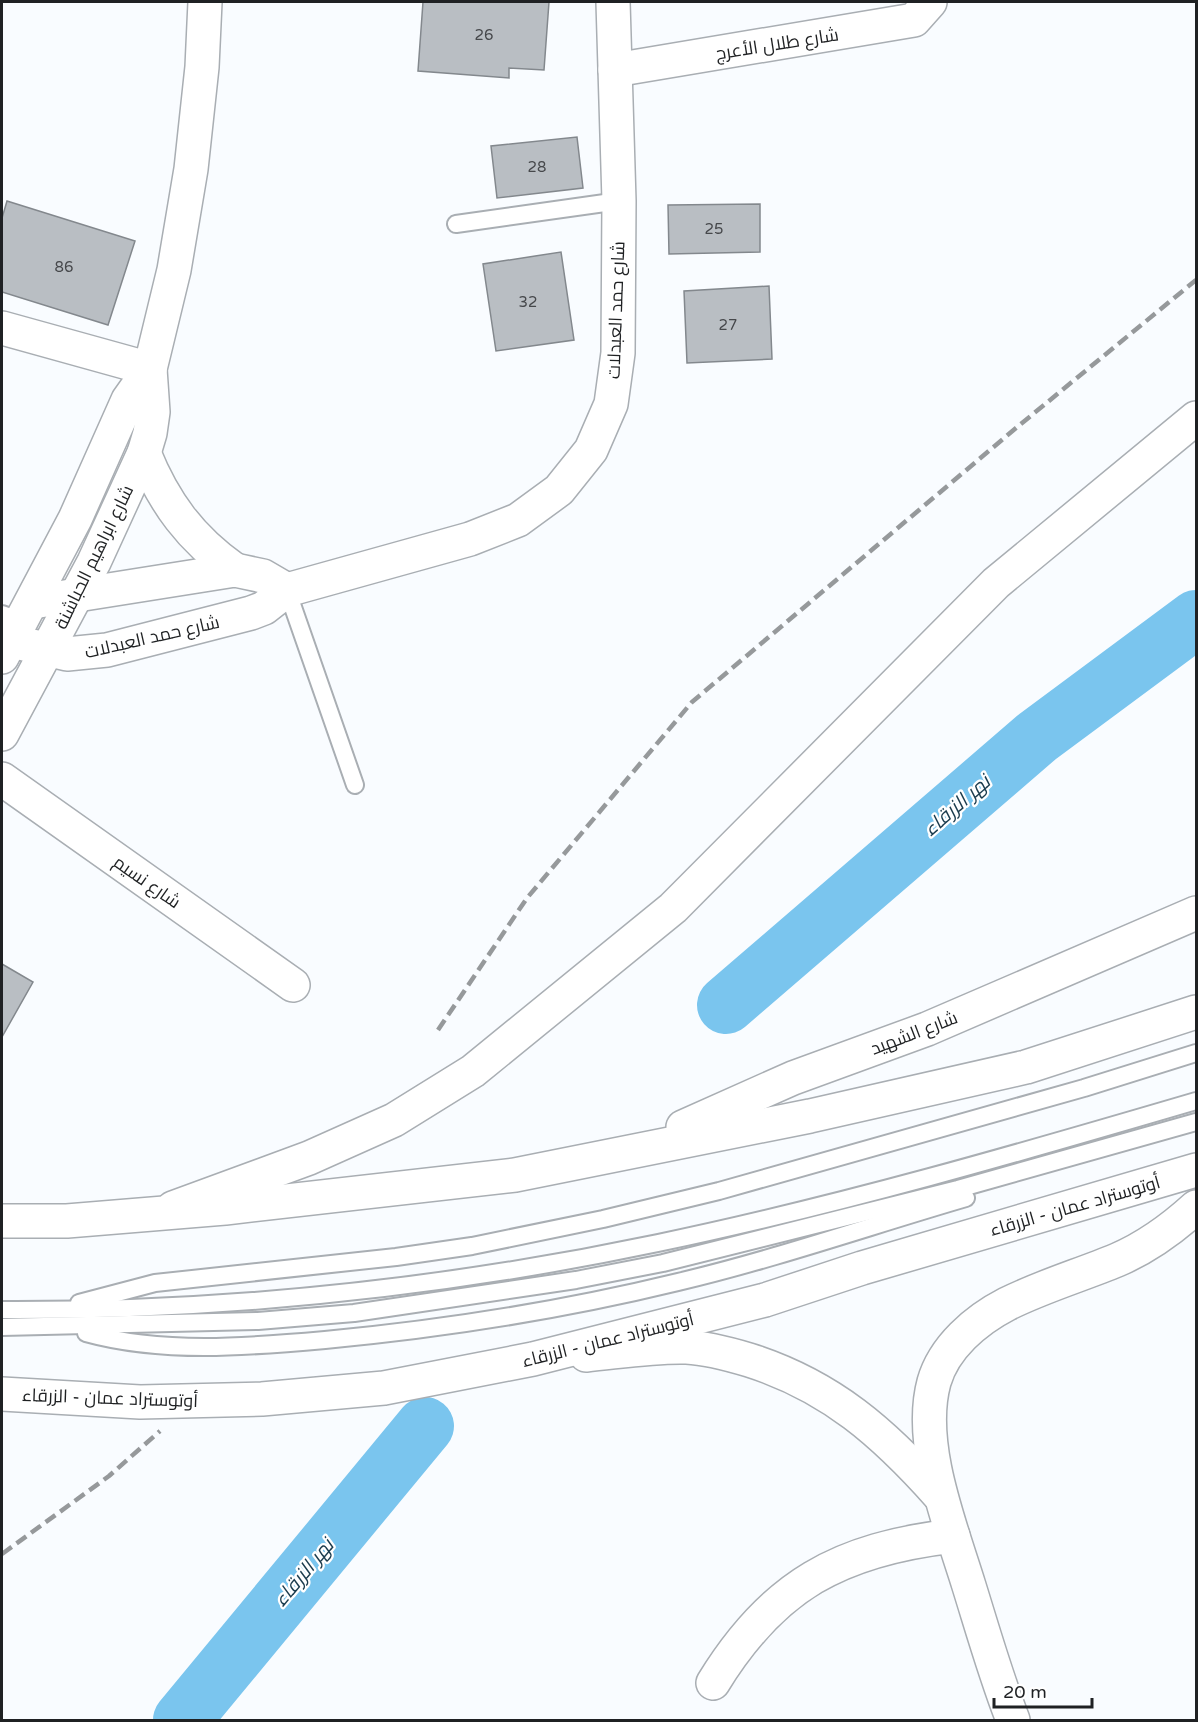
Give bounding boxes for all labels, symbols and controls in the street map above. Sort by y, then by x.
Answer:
street label: شارع طلال الأعرج [714,23,840,66]
house number: 26 [475,26,493,44]
house number: 28 [528,158,546,176]
house number: 25 [705,220,723,238]
street label: شارع حمد العبدلات [603,241,630,379]
house number: 86 [55,258,73,276]
house number: 32 [519,293,537,311]
house number: 27 [719,316,737,334]
street label: شارع ابراهيم الحباشنة [50,481,139,633]
street label: شارع حمد العبدلات [82,611,222,664]
water label: نهر الزرقاء [919,769,997,842]
street label: شارع نسيم [109,851,185,914]
street label: شارع الشهيد [867,1006,961,1061]
street label: أوتوستراد عمان - الزرقاء [987,1171,1163,1241]
street label: أوتوستراد عمان - الزرقاء [520,1308,696,1372]
street label: أوتوستراد عمان - الزرقاء [21,1384,199,1412]
water label: نهر الزرقاء [269,1532,341,1612]
scale bar [994,1671,1092,1709]
text: 20 m [1003,1681,1047,1703]

